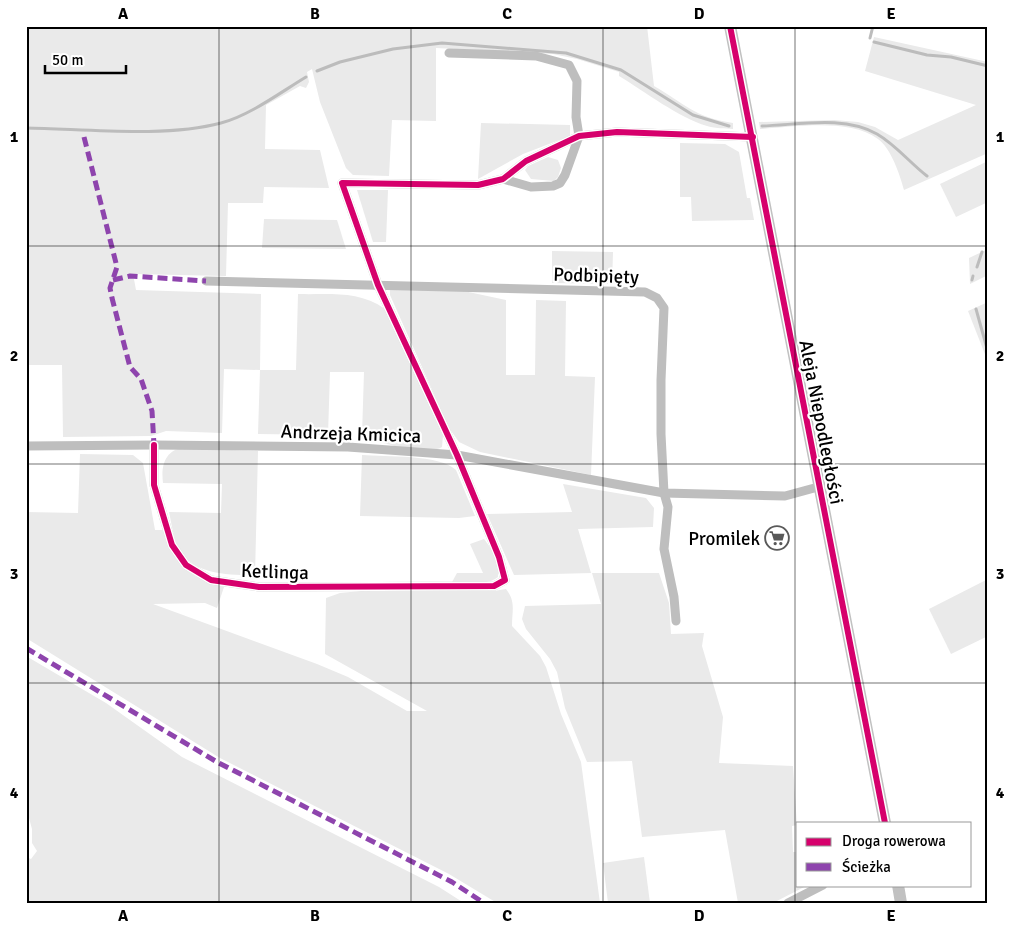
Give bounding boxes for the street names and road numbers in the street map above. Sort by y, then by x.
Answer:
street label: Podbipięty [553,263,639,289]
street label: Aleja Niepodległości [793,338,849,506]
street label: Andrzeja Kmicica [280,420,422,448]
street label: Ketlinga [241,559,309,585]

